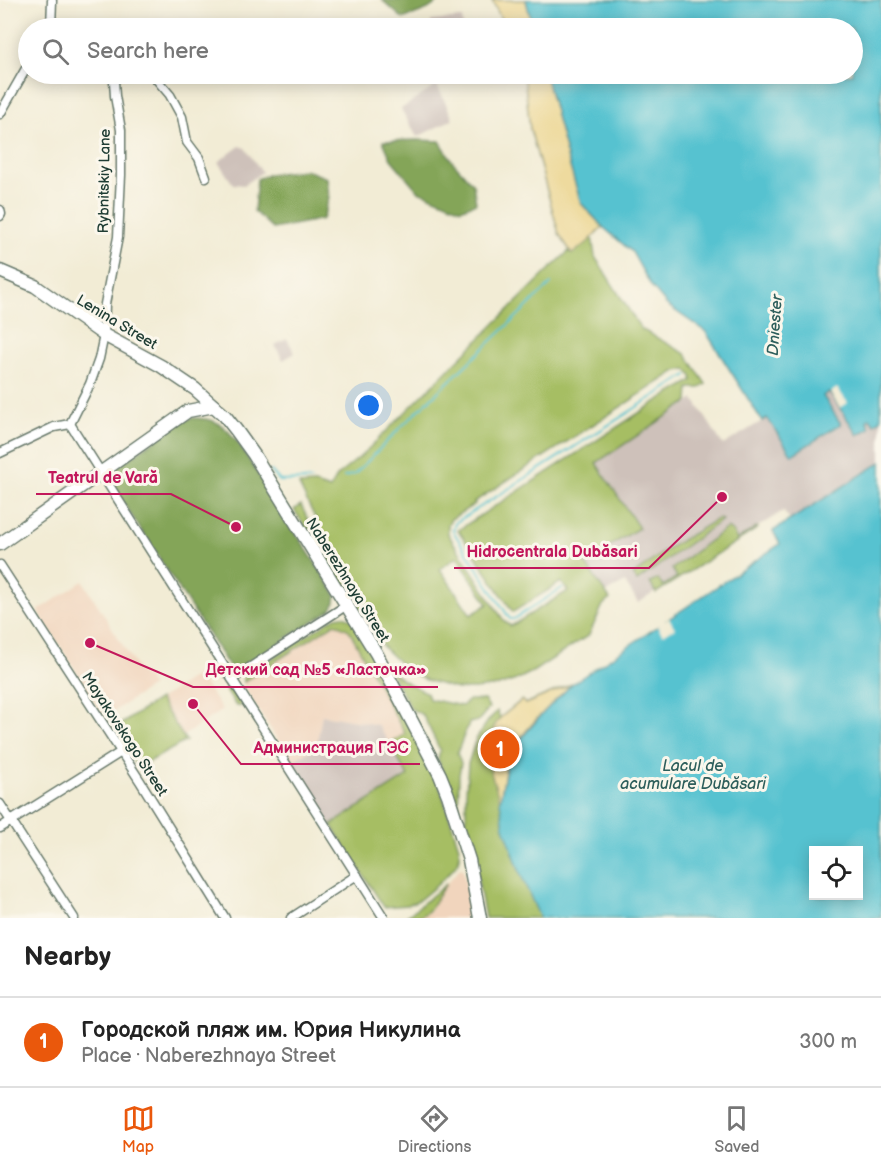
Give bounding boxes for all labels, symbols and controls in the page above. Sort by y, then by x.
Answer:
search box [18,18,863,84]
icon: search [39,35,72,68]
text: Search here [87,38,209,65]
street label: Rybnitskiy Lane [94,128,115,234]
street label: Lenina Street [73,291,161,354]
water label: Dniester [764,293,787,356]
your location [354,391,383,420]
callout: Teatrul de Vară [36,460,171,494]
text: Teatrul de Vară [48,469,158,488]
street label: Naberezhnaya Street [302,514,394,646]
callout: Hidrocentrala Dubăsari [454,534,649,568]
text: Hidrocentrala Dubăsari [466,543,638,562]
callout: Детский сад №5 «Ласточка» [193,653,438,687]
text: Детский сад №5 «Ласточка» [206,661,426,680]
street label: Mayakovskogo Street [77,669,172,800]
pin: 1 [480,726,520,771]
callout: Администрация ГЭС [241,730,420,764]
text: Администрация ГЭС [252,739,409,758]
water label: Lacul de acumulare Dubăsari [620,757,767,794]
map controls [809,846,863,900]
button: locate [809,846,863,900]
text: Nearby [24,942,111,973]
text: Городской пляж им. Юрия Никулина [81,1017,460,1044]
text: 1 [39,1030,48,1054]
text: 300 m [799,1030,857,1054]
text: Place · Naberezhnaya Street [81,1044,336,1068]
tab: Map [122,1102,155,1157]
tab: Directions [398,1102,471,1157]
tab: Saved [714,1102,759,1157]

